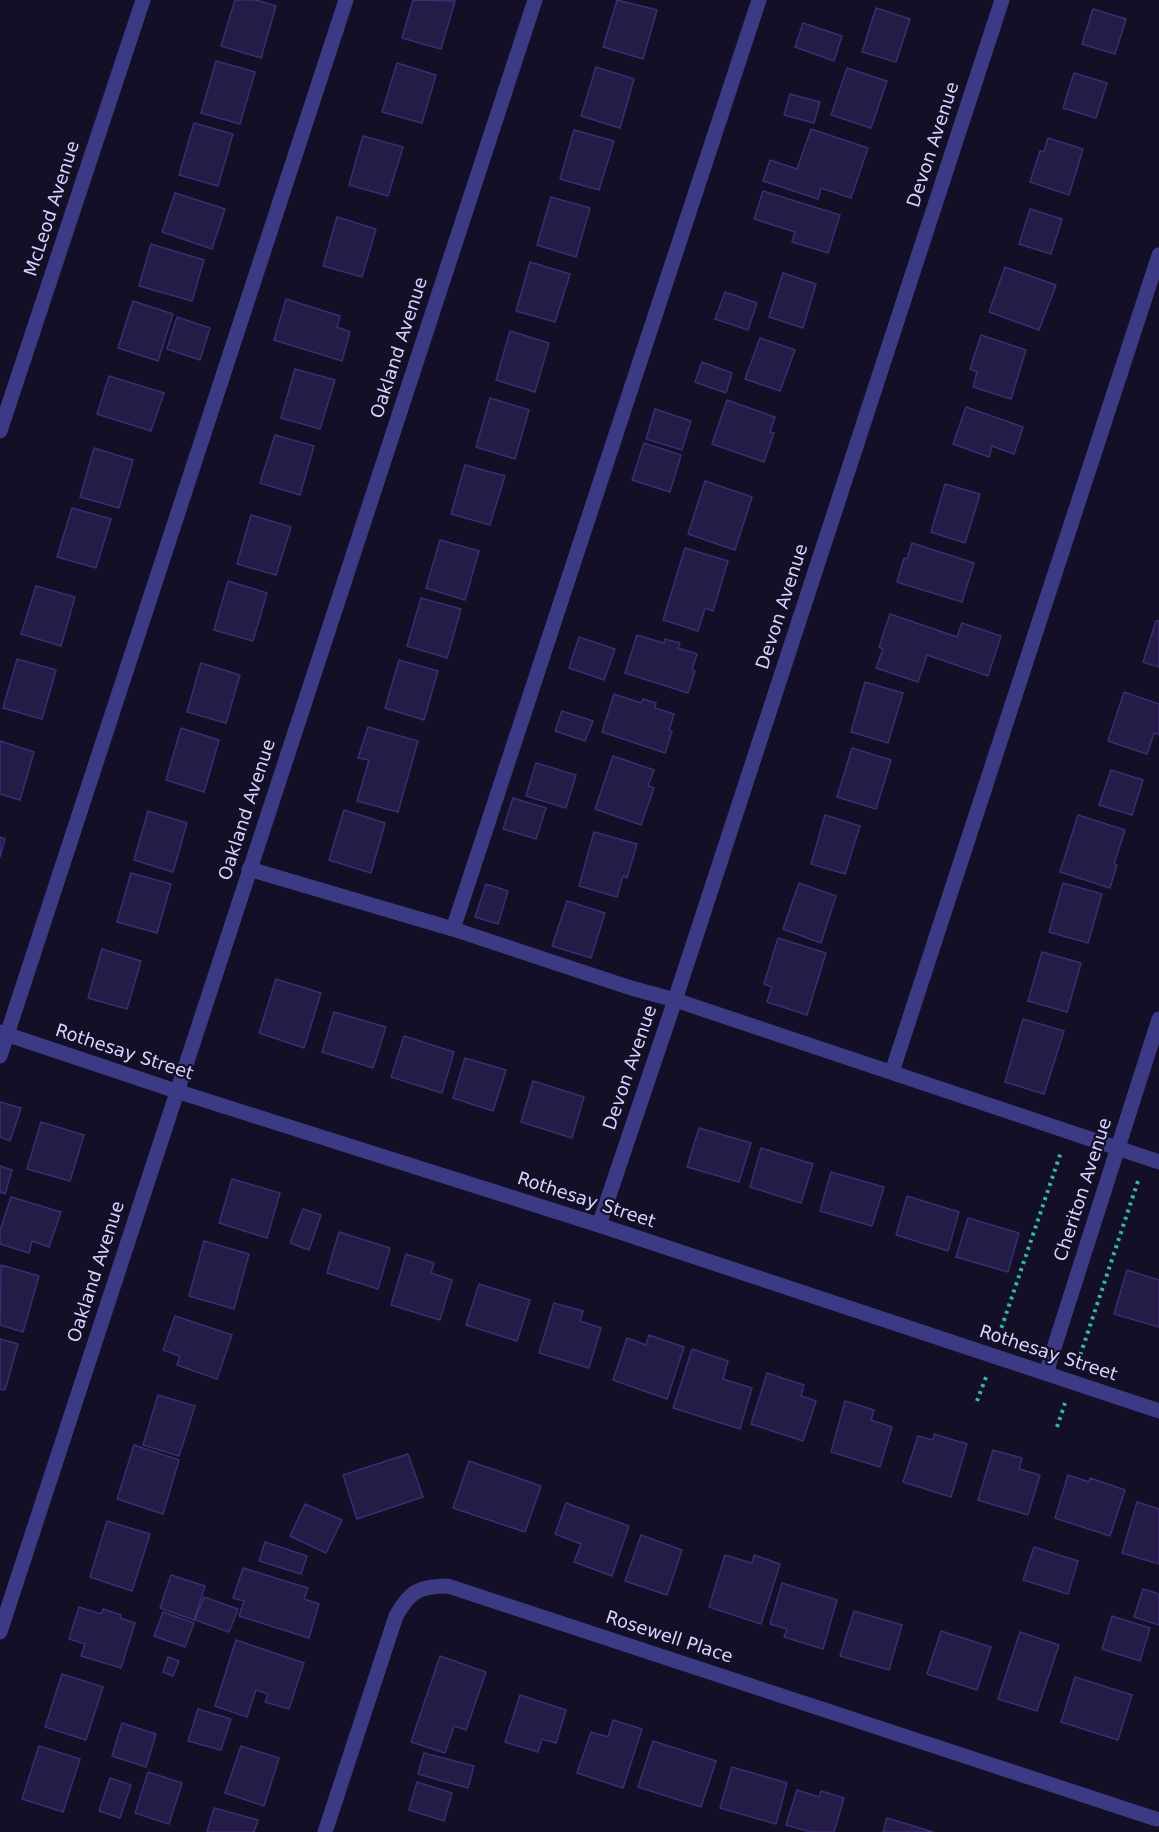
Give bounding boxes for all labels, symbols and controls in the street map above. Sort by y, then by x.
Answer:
street label: Devon Avenue [904,80,964,210]
street label: McLeod Avenue [21,138,85,280]
street label: Oakland Avenue [367,275,433,421]
street label: Devon Avenue [753,542,813,672]
street label: Oakland Avenue [215,737,281,883]
street label: Devon Avenue [600,1003,662,1133]
street label: Rothesay Street [52,1021,196,1085]
street label: Cheriton Avenue [1051,1116,1117,1264]
street label: Rothesay Street [514,1169,658,1233]
street label: Oakland Avenue [64,1199,130,1345]
street label: Rothesay Street [976,1322,1120,1386]
street label: Rosewell Place [603,1607,735,1669]

